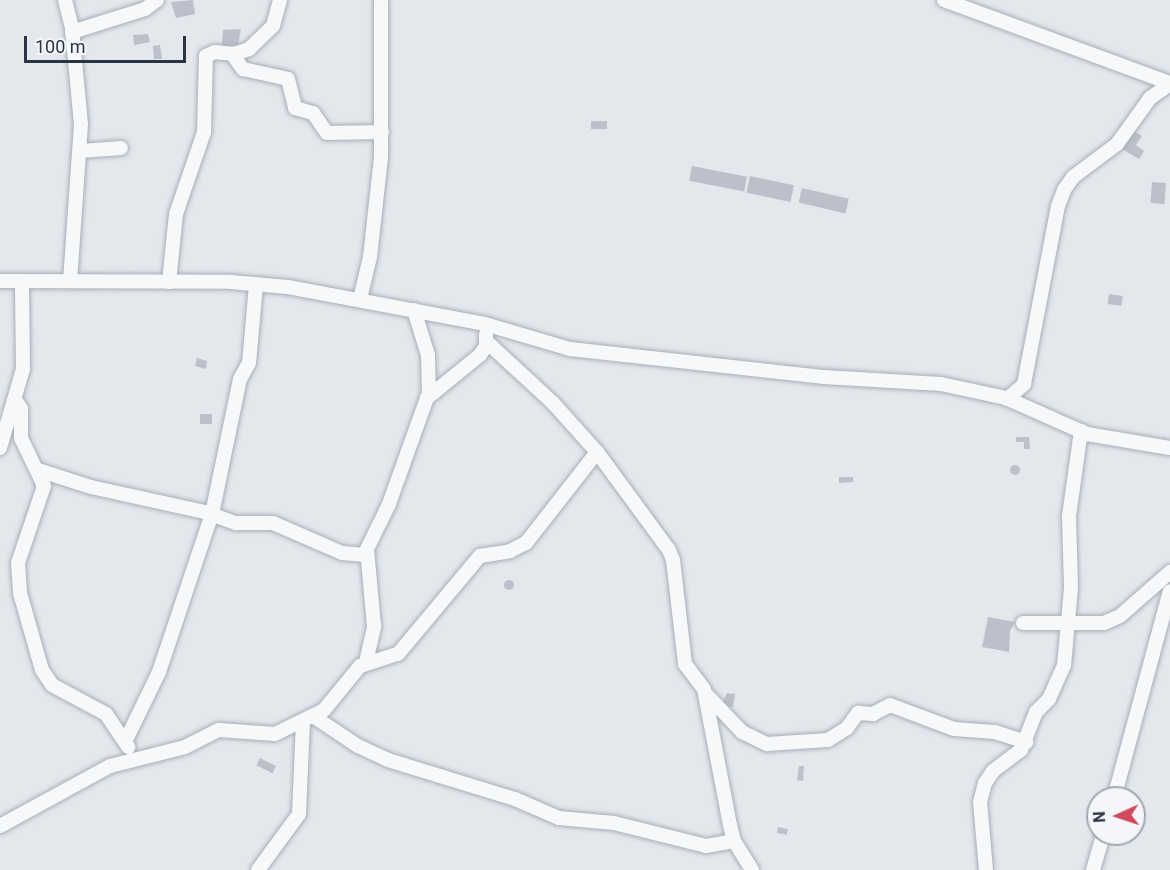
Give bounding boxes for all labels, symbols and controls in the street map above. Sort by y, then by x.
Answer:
scale bar [27,24,189,62]
text: 100 m [35,36,86,57]
north arrow [1086,786,1146,846]
text: N [1090,811,1109,823]

